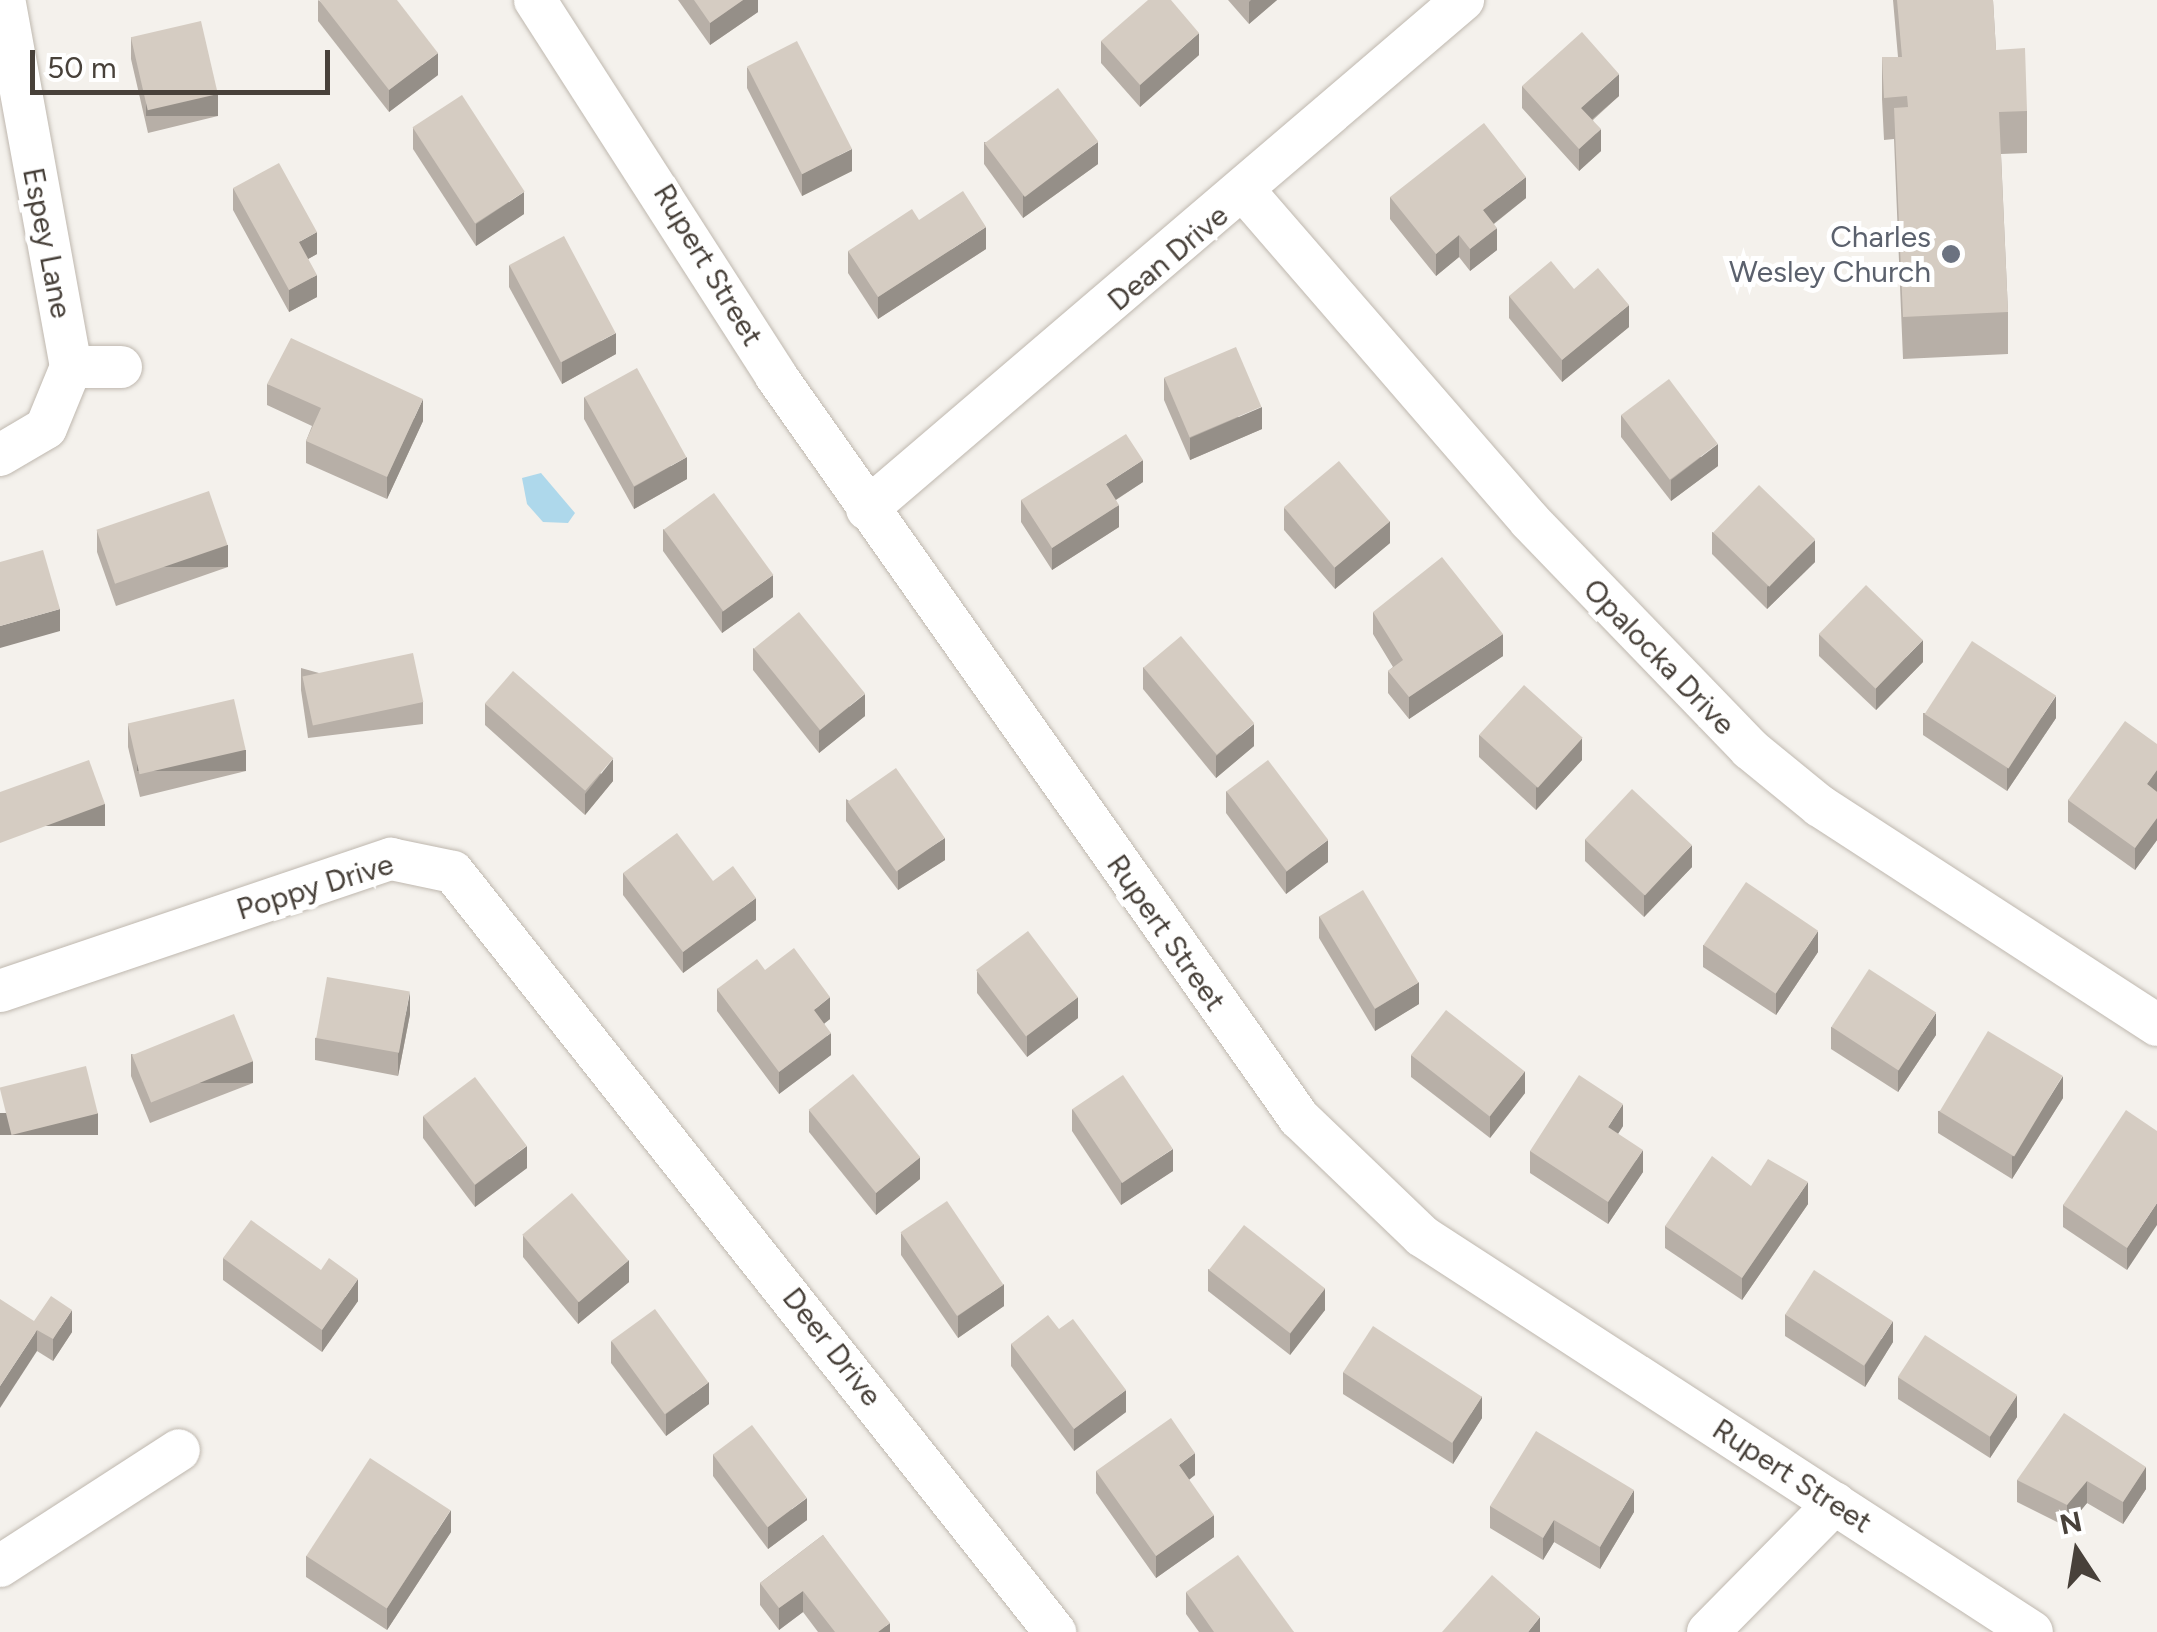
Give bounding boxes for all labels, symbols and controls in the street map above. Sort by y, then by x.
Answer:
scale bar [35,30,335,92]
text: 50 m [47,49,116,86]
street label: Espey Lane [15,165,79,321]
street label: Rupert Street [646,178,770,352]
street label: Dean Drive [1101,197,1235,319]
place label: Charles Wesley Church [1729,219,1931,290]
marker: Charles Wesley Church [1940,243,1962,265]
street label: Opalocka Drive [1576,572,1742,742]
street label: Poppy Drive [232,846,398,928]
street label: Rupert Street [1099,848,1233,1018]
street label: Deer Drive [775,1281,889,1413]
street label: Rupert Street [1706,1411,1878,1541]
north arrow [2027,1502,2127,1602]
text: N [2057,1504,2085,1542]

